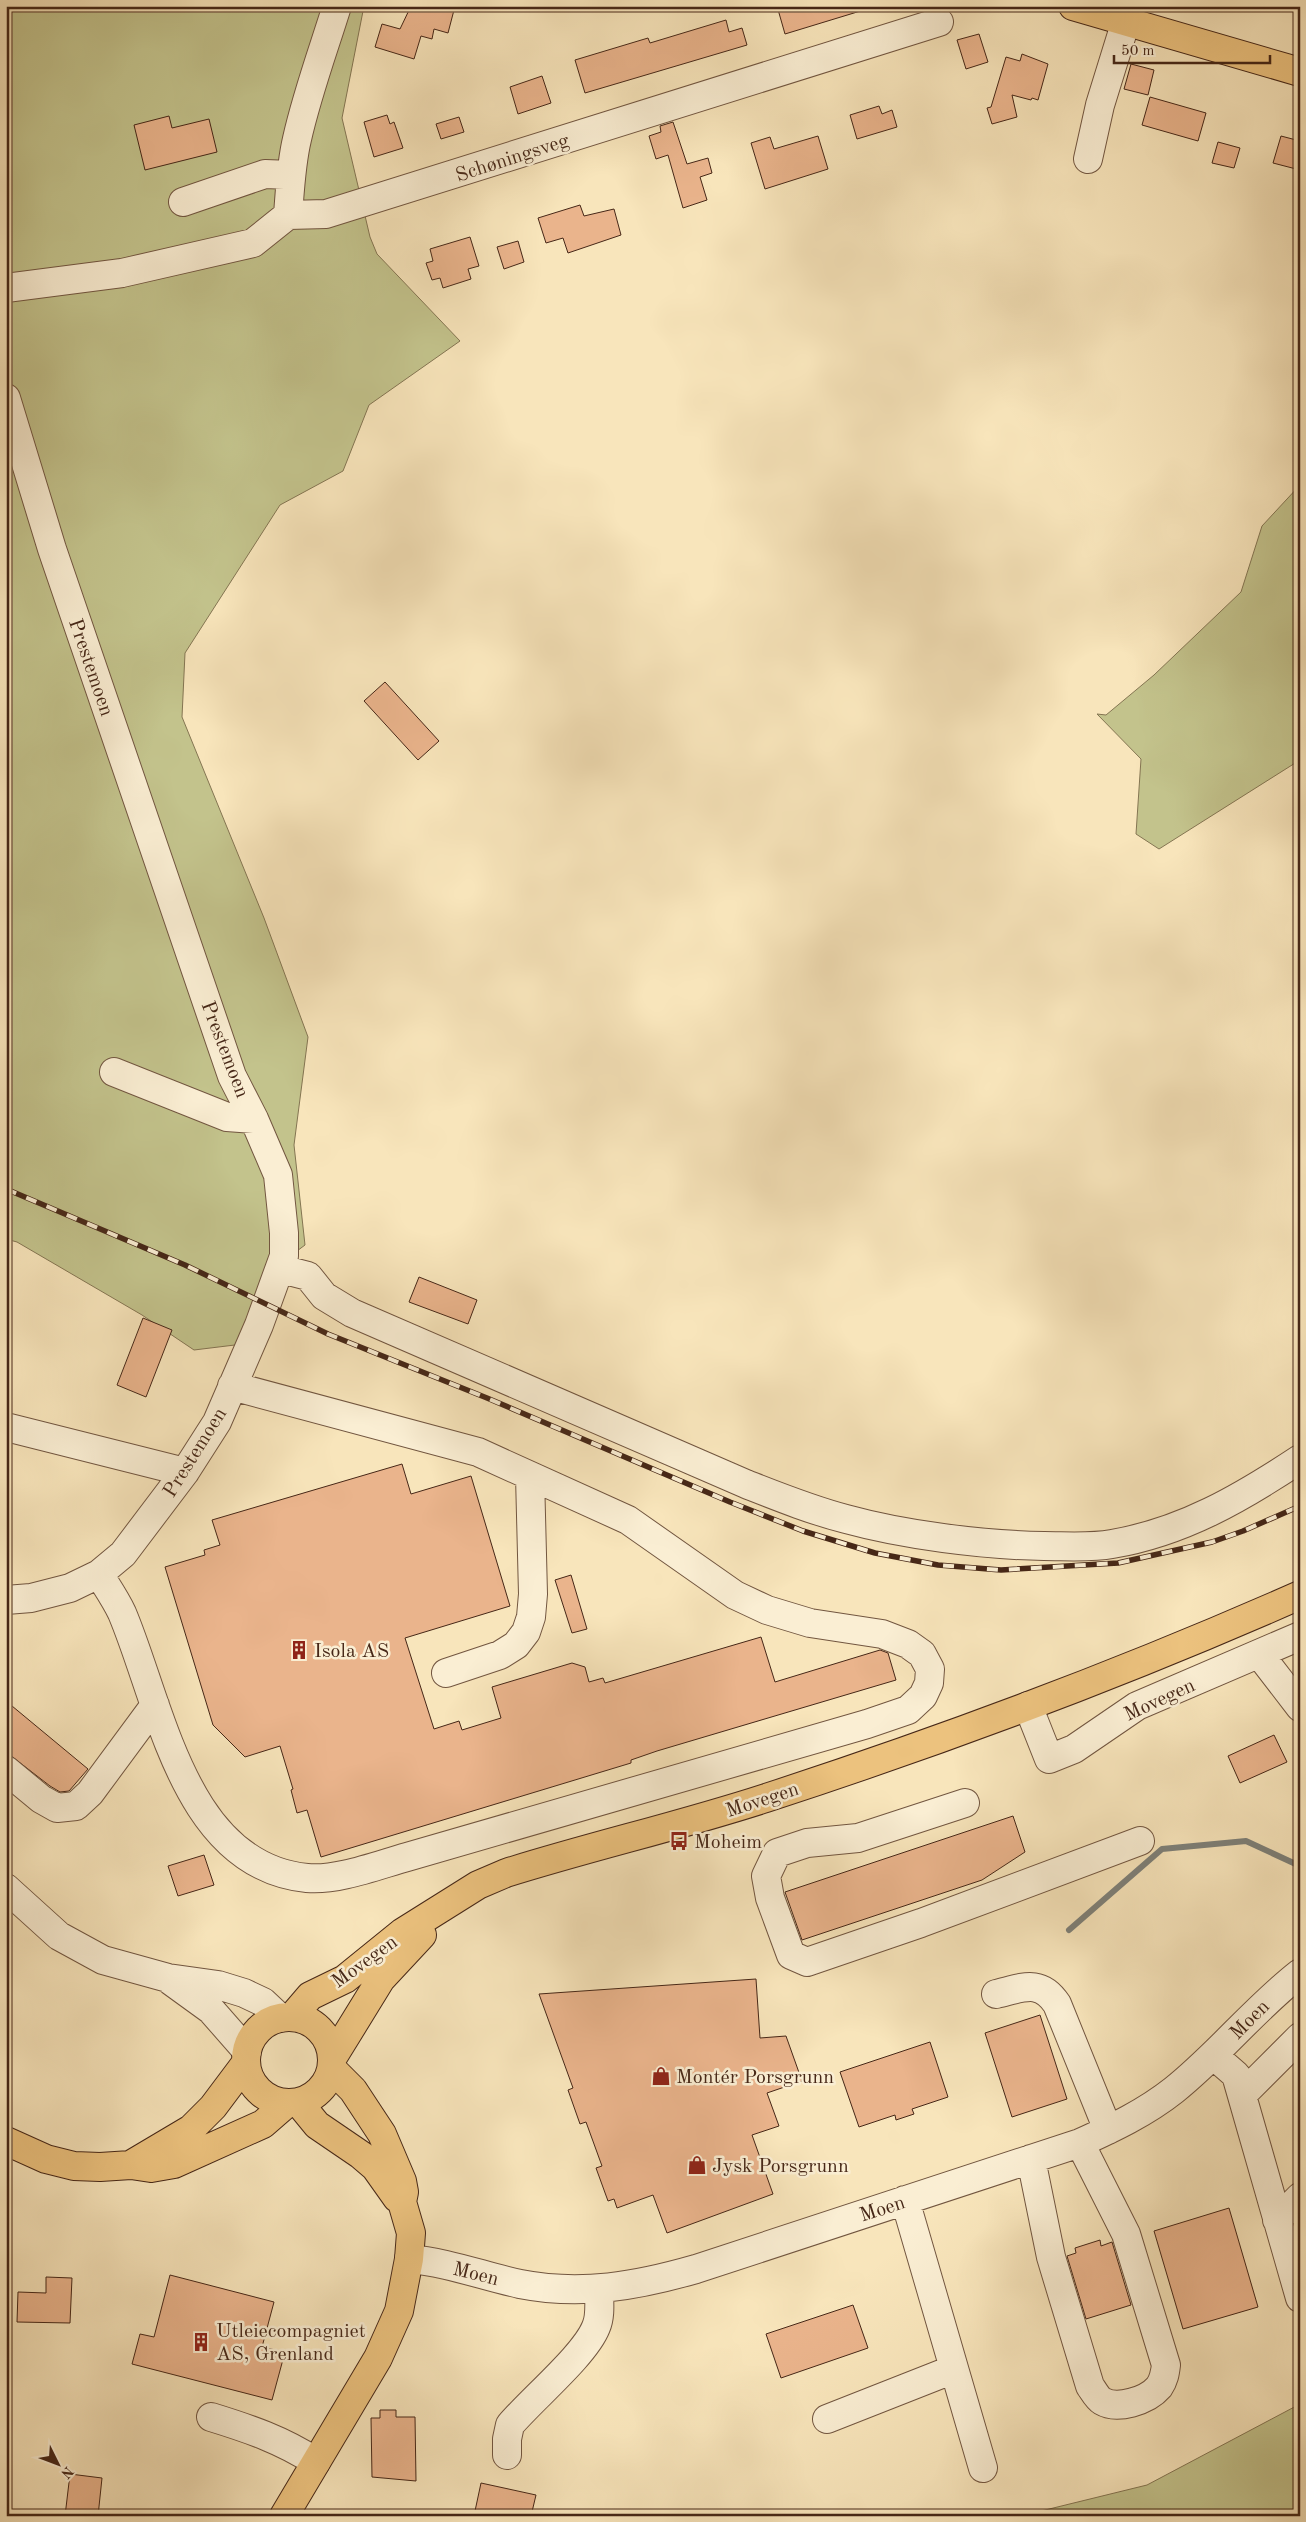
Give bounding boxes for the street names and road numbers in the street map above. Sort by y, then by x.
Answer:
street label: Schøningsveg [453,131,572,187]
street label: Prestemoen [64,616,116,719]
street label: Prestemoen [197,999,252,1101]
street label: Prestemoen [160,1404,231,1501]
street label: Movegen [1121,1676,1198,1726]
street label: Movegen [724,1780,802,1822]
street label: Movegen [329,1932,402,1993]
street label: Moen [1227,1997,1274,2044]
street label: Moen [857,2193,908,2227]
street label: Moen [450,2260,501,2290]

